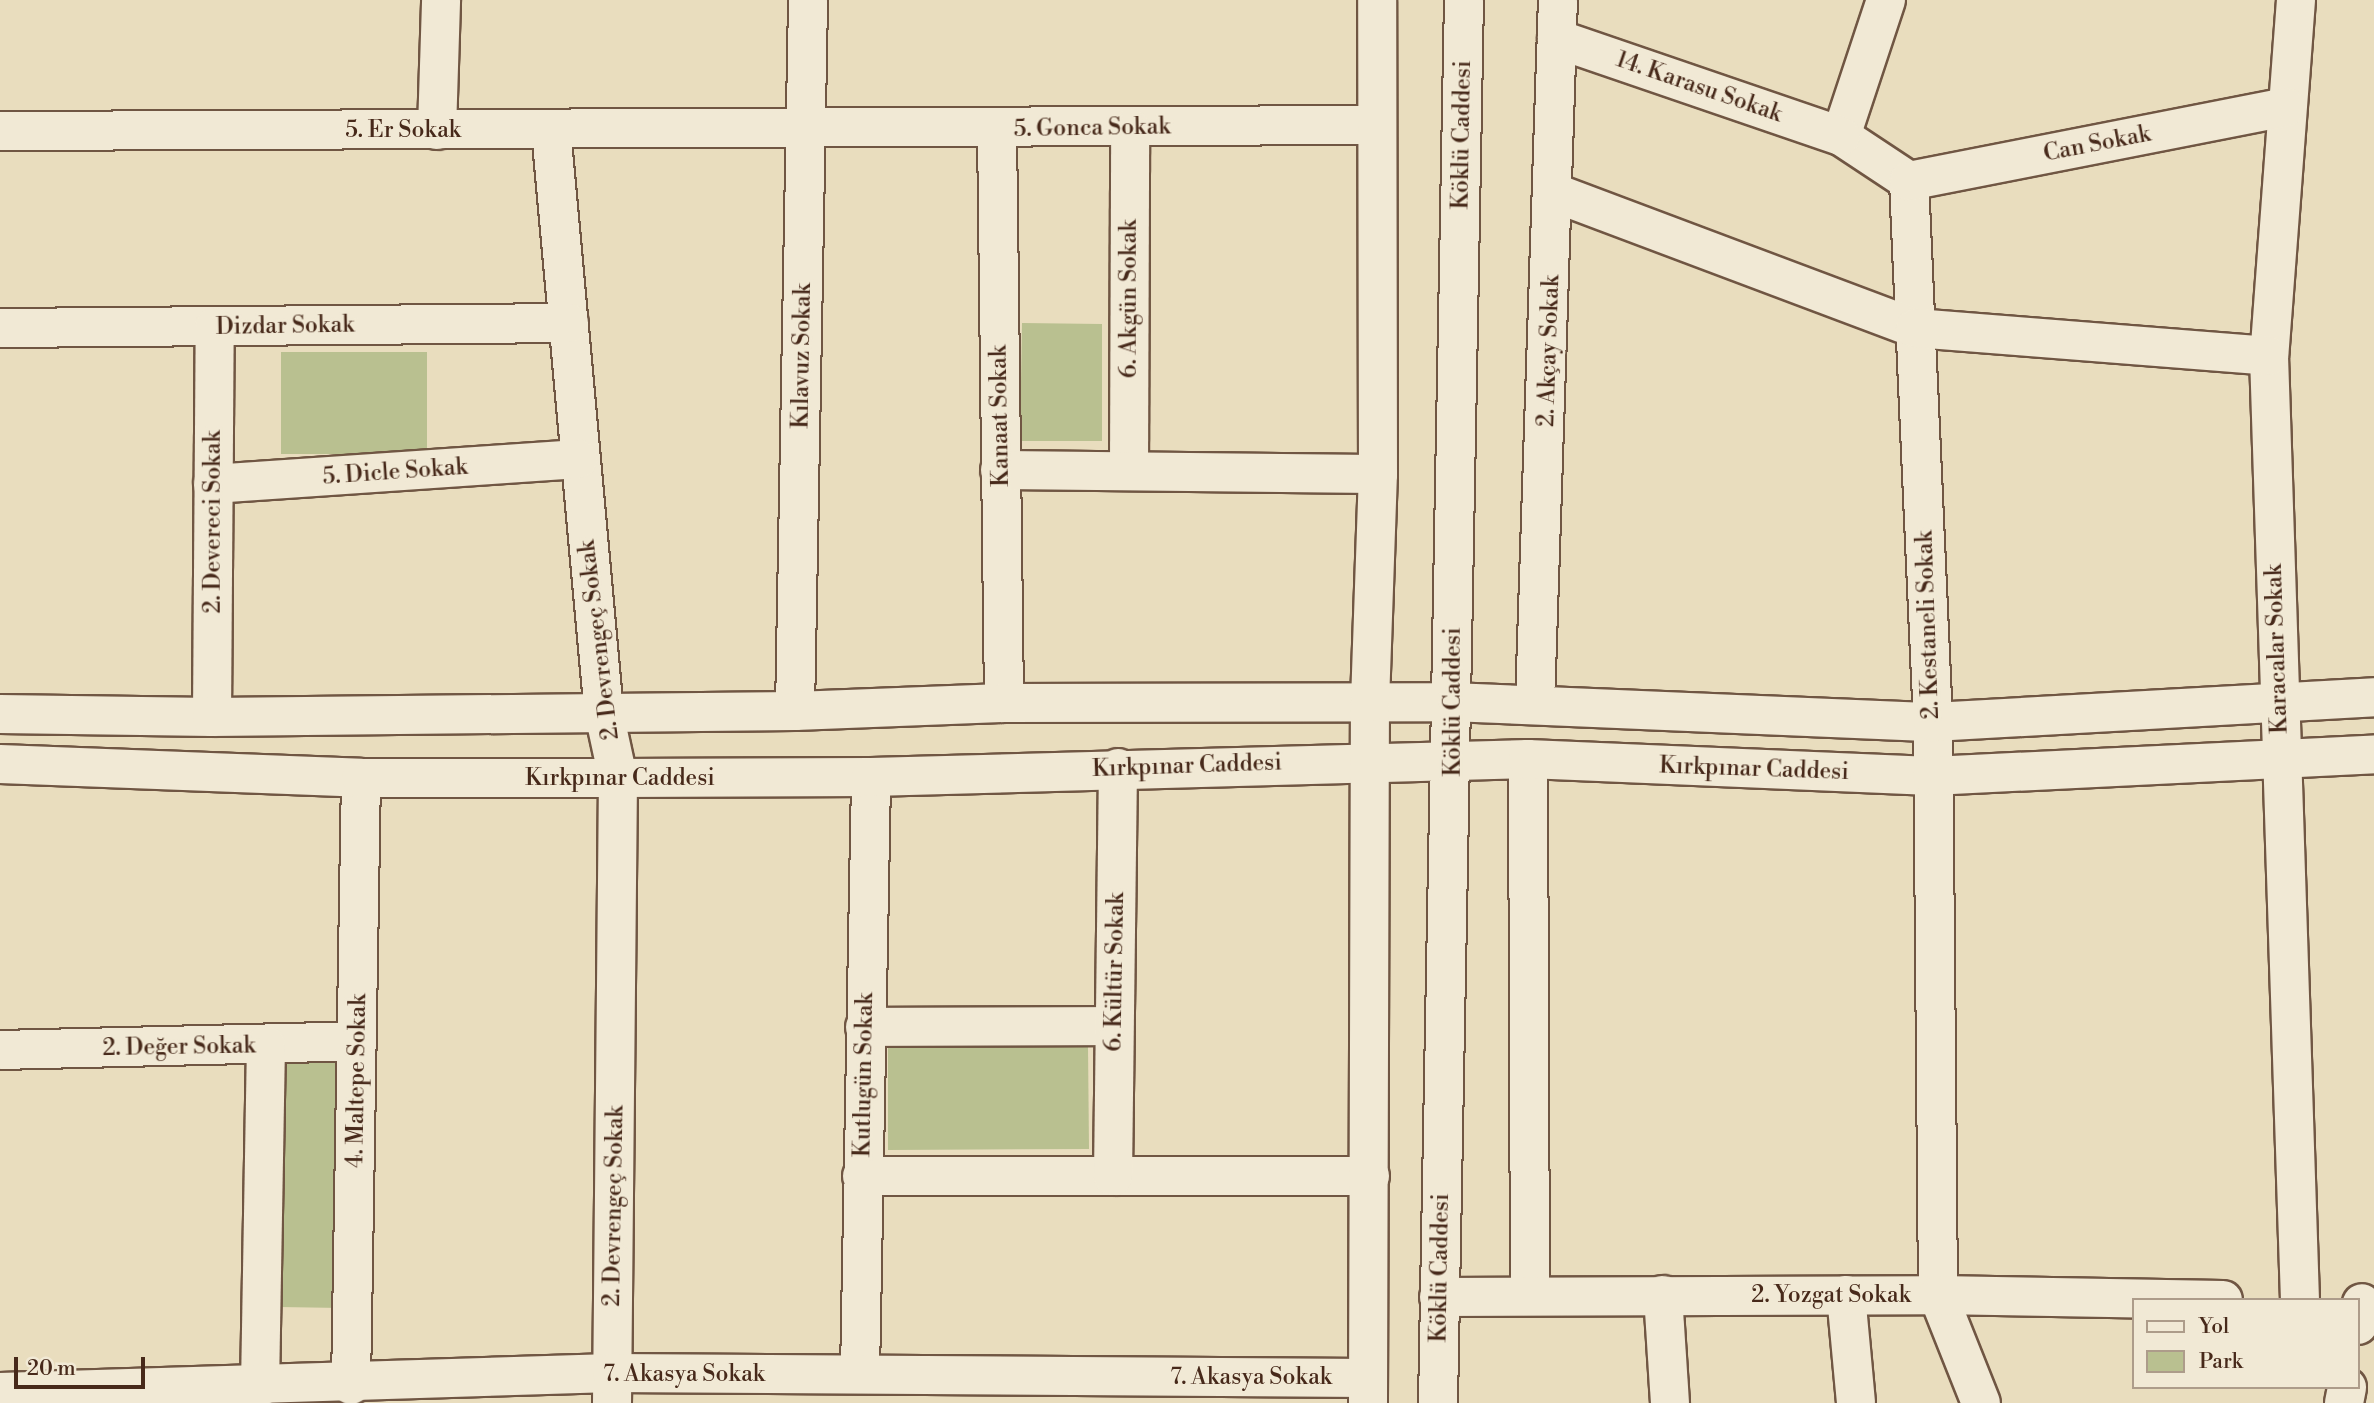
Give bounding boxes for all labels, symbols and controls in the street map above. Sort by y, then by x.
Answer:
street label: 14. Karasu Sokak [1612,46,1786,128]
street label: Köklü Caddesi [1447,60,1477,210]
street label: 5. Gonca Sokak [1013,113,1171,143]
street label: 5. Er Sokak [345,116,461,144]
street label: Can Sokak [2041,120,2153,168]
street label: 6. Akgün Sokak [1115,220,1143,378]
street label: 2. Akçay Sokak [1533,275,1565,427]
street label: Kılavuz Sokak [787,283,817,429]
street label: Dizdar Sokak [216,311,354,341]
street label: Kanaat Sokak [985,345,1015,487]
street label: 2. Devereci Sokak [199,431,227,613]
street label: 5. Dicle Sokak [322,453,468,491]
street label: 2. Kestaneli Sokak [1911,530,1945,720]
street label: 2. Devrengeç Sokak [573,539,625,741]
street label: Karacalar Sokak [2260,564,2294,734]
street label: Köklü Caddesi [1439,627,1467,777]
street label: Kırkpınar Caddesi [1092,749,1282,783]
street label: Kırkpınar Caddesi [1659,752,1849,786]
street label: Kırkpınar Caddesi [525,764,715,792]
street label: 6. Kültür Sokak [1100,892,1130,1052]
street label: Kutlugün Sokak [849,992,879,1158]
street label: 4. Maltepe Sokak [342,994,372,1168]
street label: 2. Değer Sokak [102,1032,256,1062]
street label: 2. Devrengeç Sokak [598,1105,630,1307]
street label: Köklü Caddesi [1425,1193,1455,1343]
street label: 2. Yozgat Sokak [1751,1281,1911,1309]
legend [2132,1298,2360,1389]
text: Yol [2199,1314,2229,1340]
scale bar [18,1344,149,1388]
text: Park [2199,1349,2243,1375]
text: 20 m [27,1356,76,1382]
street label: 7. Akasya Sokak [603,1360,765,1388]
street label: 7. Akasya Sokak [1170,1363,1332,1391]

